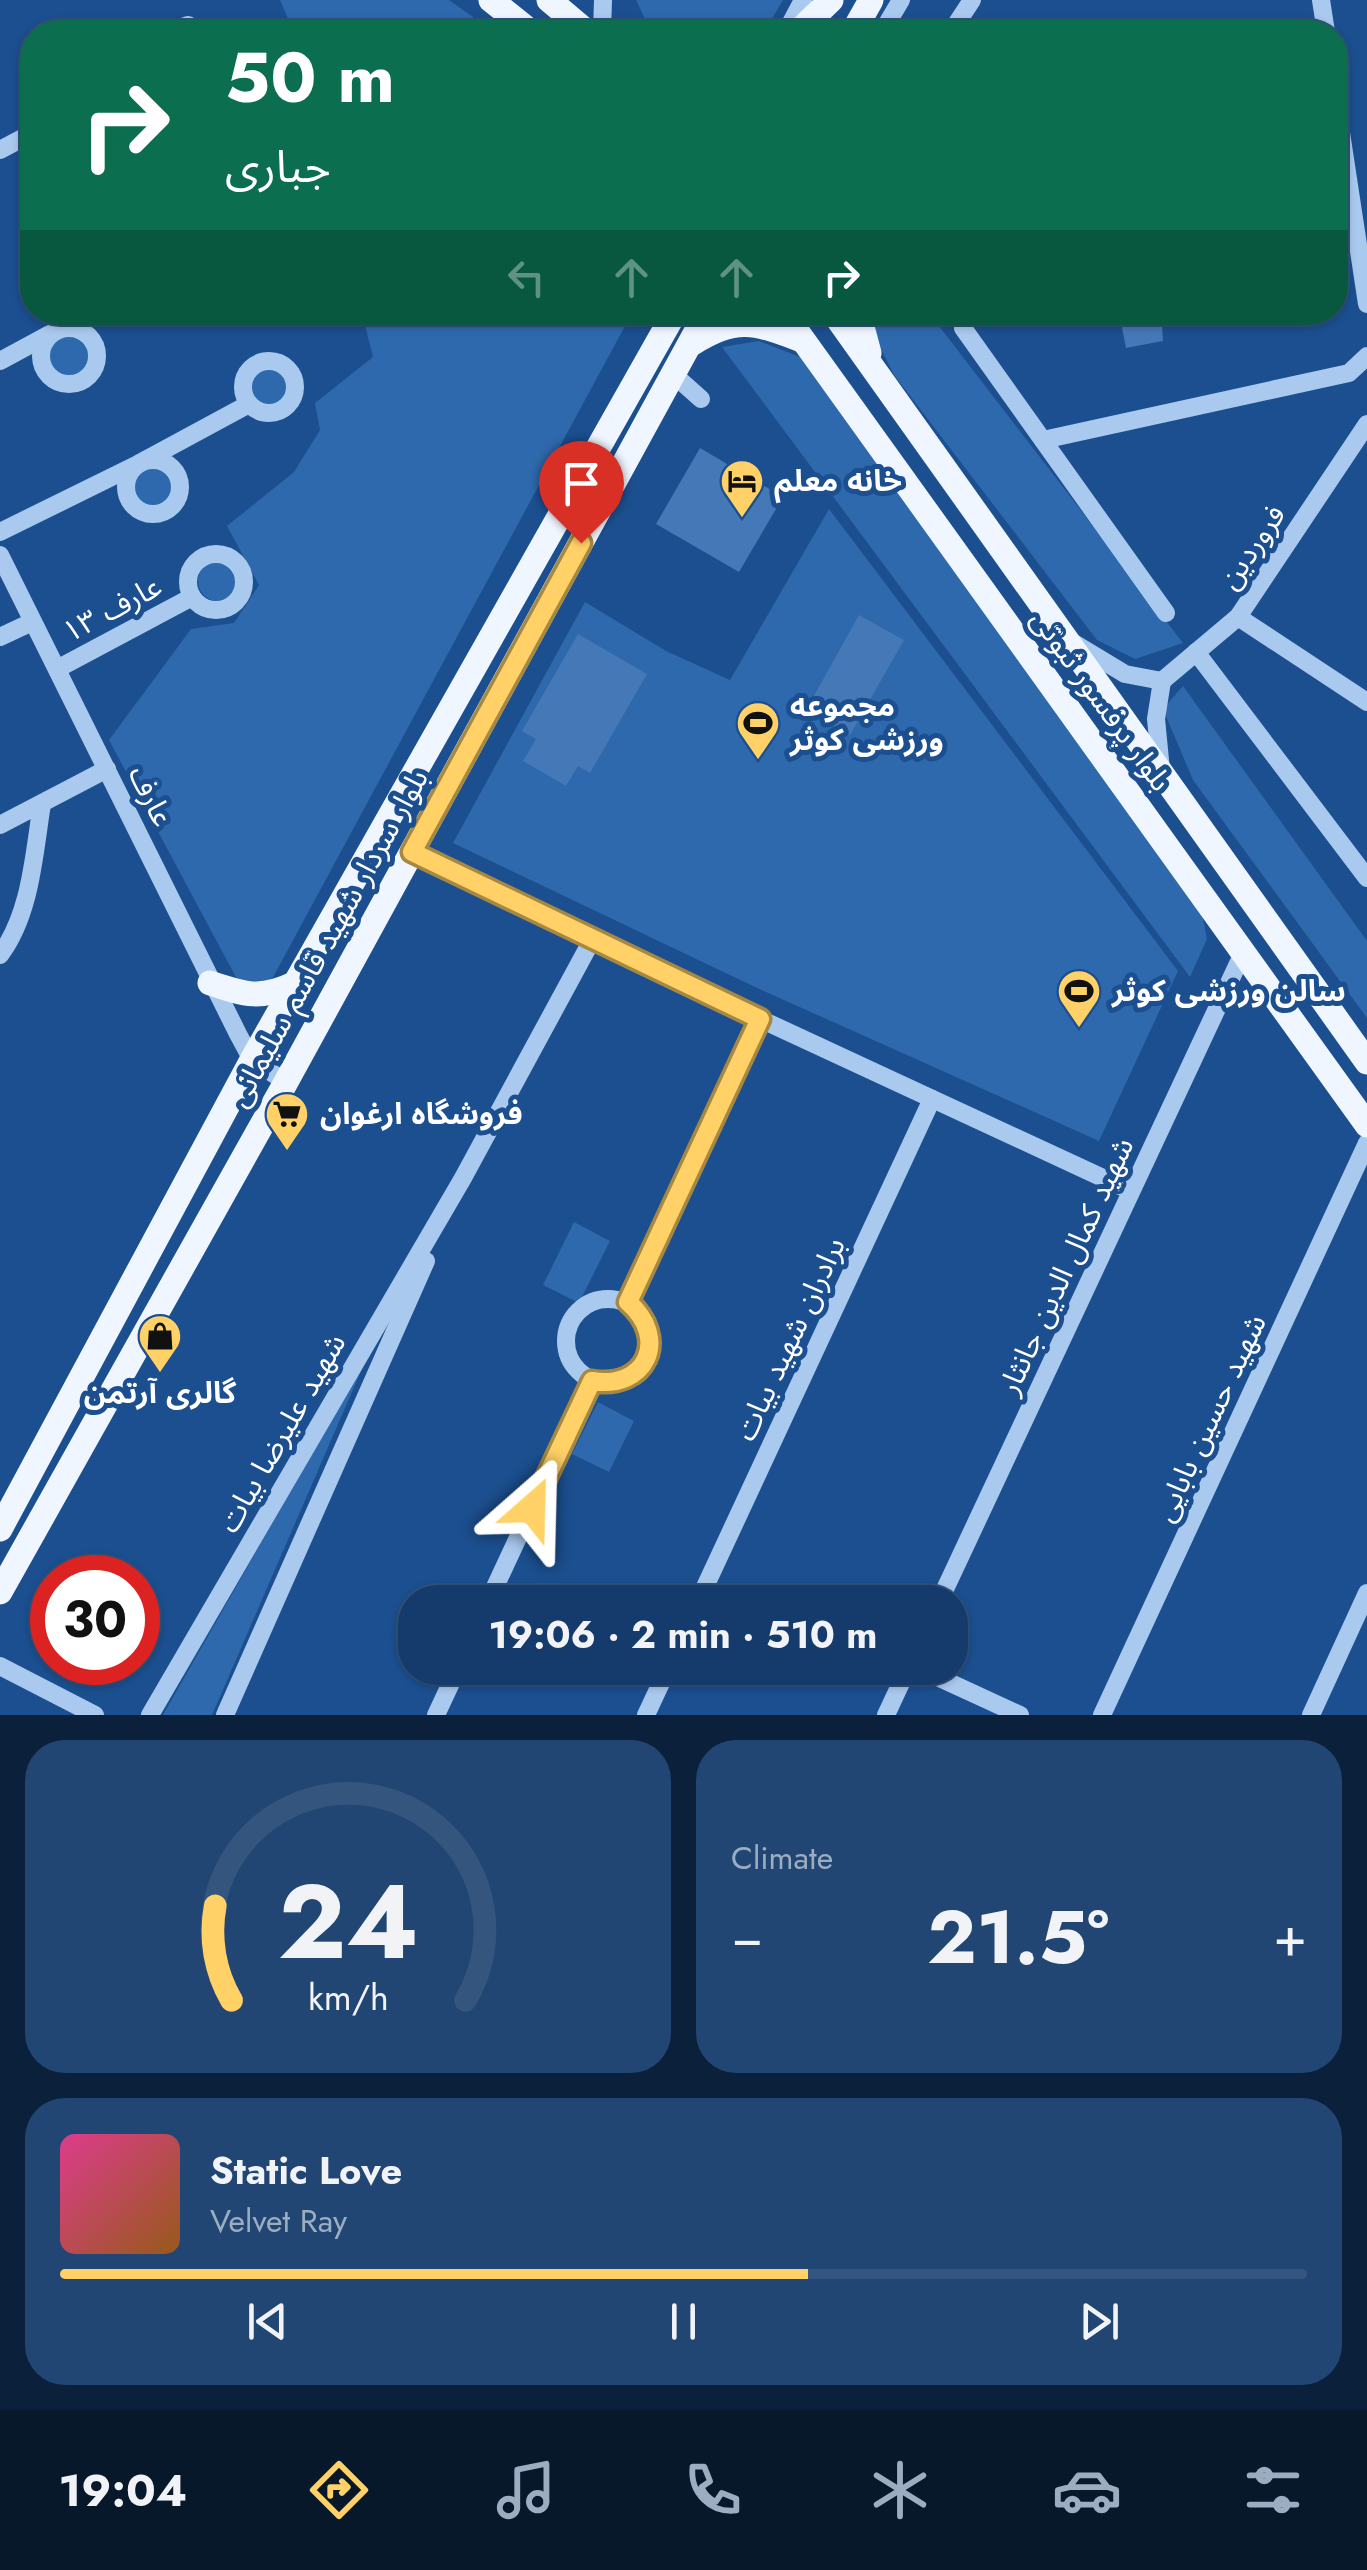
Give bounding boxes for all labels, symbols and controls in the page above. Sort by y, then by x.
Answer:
text: 50 m [225,27,395,128]
icon: right [60,60,190,190]
text: جباری [225,134,331,199]
icon: left [499,250,554,305]
icon: ahead [604,250,659,305]
icon: ahead [709,250,764,305]
icon: right [814,250,869,305]
pin [539,441,624,544]
icon: arrive [554,456,609,511]
hotel icon: خانه معلم [719,458,765,519]
place label: خانه معلم [774,459,902,504]
street label: فروردین [1207,496,1296,598]
street label: عارف ۱۳ [55,565,169,653]
street label: بلوار پرفسور ثبوتی [1021,600,1182,800]
place label: مجموعه ورزشی کوثر [788,684,944,761]
sports icon: مجموعه ورزشی کوثر [735,700,781,761]
street label: عارف [118,758,185,834]
street label: بلوار سردار شهید قاسم سلیمانی [216,761,440,1116]
sports icon: سالن ورزشی کوثر [1056,968,1102,1029]
place label: سالن ورزشی کوثر [1110,969,1346,1012]
supermarket icon: فروشگاه ارغوان [264,1091,310,1152]
place label: فروشگاه ارغوان [320,1092,523,1135]
street label: شهید کمال الدین جانثار [987,1130,1144,1402]
street label: برادران شهید بیات [724,1230,856,1448]
street label: شهید حسین بابایی [1143,1307,1277,1529]
shop icon: گالری آرتمن [137,1313,183,1374]
street label: شهید علیرضا بیات [207,1325,356,1540]
place label: گالری آرتمن [84,1371,237,1414]
position arrow [480,1456,584,1560]
speed limit sign: 30 [30,1555,160,1685]
text: 19:06 · 2 min · 510 m [488,1607,878,1662]
text: Climate [731,1835,833,1881]
text: 24 [278,1847,418,1997]
text: 21.5° [927,1883,1109,1991]
text: − [731,1897,763,1977]
text: + [1273,1897,1307,1977]
text: km/h [308,1972,388,2023]
text: Static Love [210,2143,402,2198]
text: Velvet Ray [210,2198,347,2244]
icon: previous [240,2294,295,2349]
icon: pause [656,2294,711,2349]
icon: next [1072,2294,1127,2349]
icon: directions [304,2455,374,2525]
icon: music [491,2455,561,2525]
icon: phone [678,2455,748,2525]
icon: climate [865,2455,935,2525]
icon: car [1052,2455,1122,2525]
icon: filters [1238,2455,1308,2525]
text: 19:04 [58,2458,187,2523]

